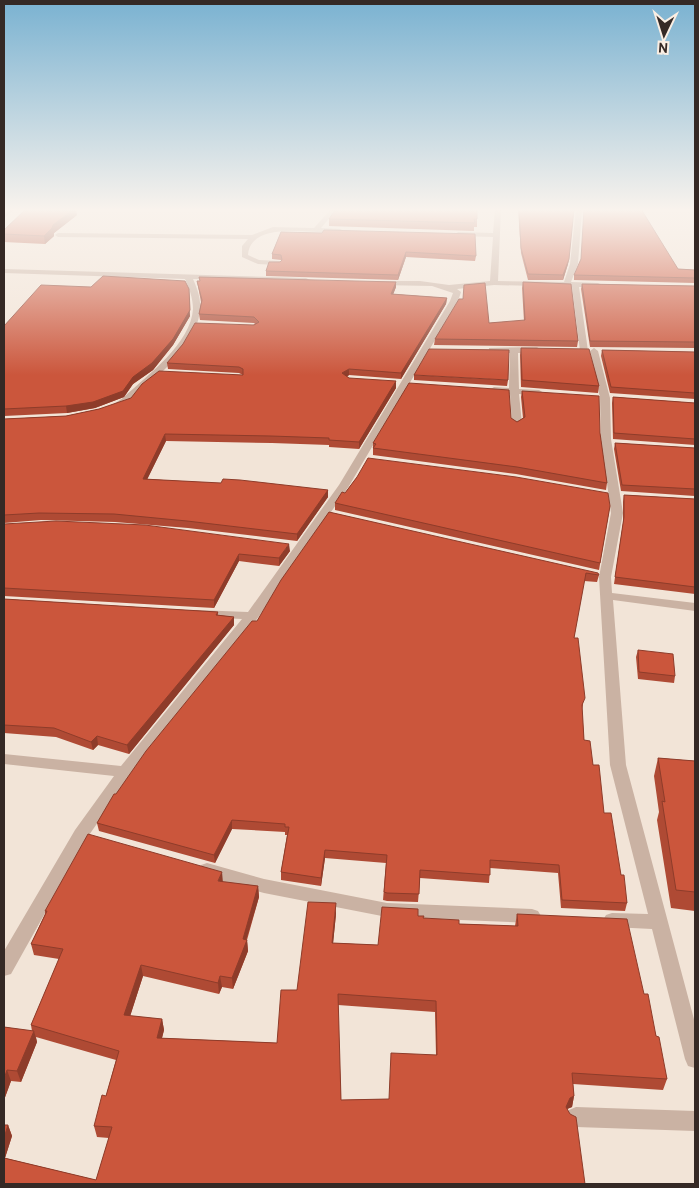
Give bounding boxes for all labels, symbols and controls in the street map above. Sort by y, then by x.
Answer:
north arrow [639,10,689,60]
text: N [658,38,669,55]

